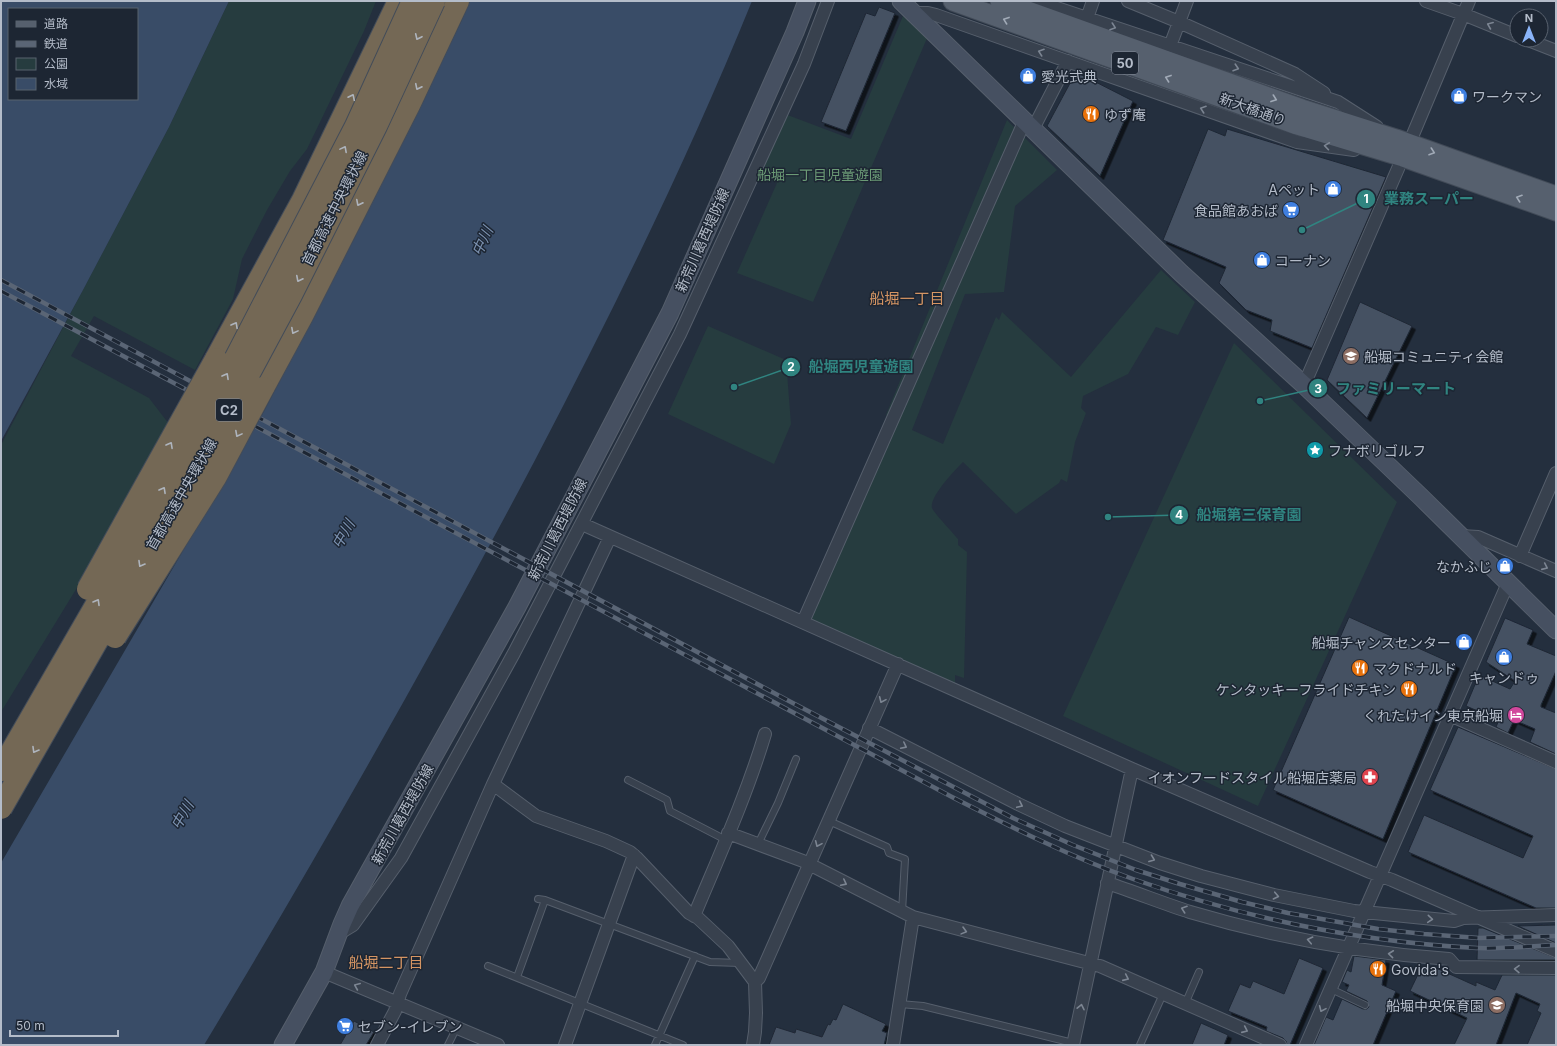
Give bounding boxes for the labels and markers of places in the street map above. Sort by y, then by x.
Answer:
shop icon: 愛光式典 [1018,66,1038,86]
place label: 愛光式典 [1041,68,1097,85]
shop icon: ワークマン [1449,86,1469,106]
place label: ワークマン [1472,88,1542,105]
restaurant icon: ゆず庵 [1081,104,1101,124]
place label: ゆず庵 [1104,106,1146,123]
shop icon: Aペット [1323,179,1343,199]
place label: Aペット [1268,181,1320,198]
callout: 業務スーパー [1356,185,1482,212]
supermarket icon: 食品館あおば [1281,200,1301,220]
place label: 食品館あおば [1194,202,1278,219]
shop icon: コーナン [1252,250,1272,270]
place label: コーナン [1275,252,1331,269]
school or university icon: 船堀コミュニティ会館 [1341,346,1361,366]
place label: 船堀コミュニティ会館 [1364,348,1503,365]
callout: 船堀西児童遊園 [781,353,922,380]
callout: ファミリーマート [1308,375,1464,402]
place icon: フナボリゴルフ [1305,440,1325,460]
place label: フナボリゴルフ [1328,442,1426,459]
callout: 船堀第三保育園 [1169,502,1310,529]
shop icon: なかふじ [1495,556,1515,576]
place label: なかふじ [1436,558,1492,575]
shop icon: 船堀チャンスセンター [1454,632,1474,652]
place label: 船堀チャンスセンター [1311,634,1451,651]
shop icon: キャンドゥ [1494,647,1514,667]
restaurant icon: マクドナルド [1350,658,1370,678]
place label: マクドナルド [1373,660,1457,677]
place label: キャンドゥ [1469,669,1539,686]
restaurant icon: ケンタッキーフライドチキン [1399,679,1419,699]
place label: ケンタッキーフライドチキン [1216,681,1396,698]
hotel icon: くれたけイン東京船堀 [1506,705,1526,725]
place label: くれたけイン東京船堀 [1363,707,1503,724]
pharmacy icon: イオンフードスタイル船堀店薬局 [1360,767,1380,787]
place label: イオンフードスタイル船堀店薬局 [1147,769,1357,786]
restaurant icon: Govida's [1368,959,1388,979]
place label: Govida's [1391,961,1449,978]
school or university icon: 船堀中央保育園 [1487,995,1507,1015]
place label: 船堀中央保育園 [1386,997,1484,1014]
supermarket icon: セブン-イレブン [335,1016,355,1036]
place label: セブン-イレブン [358,1018,462,1035]

